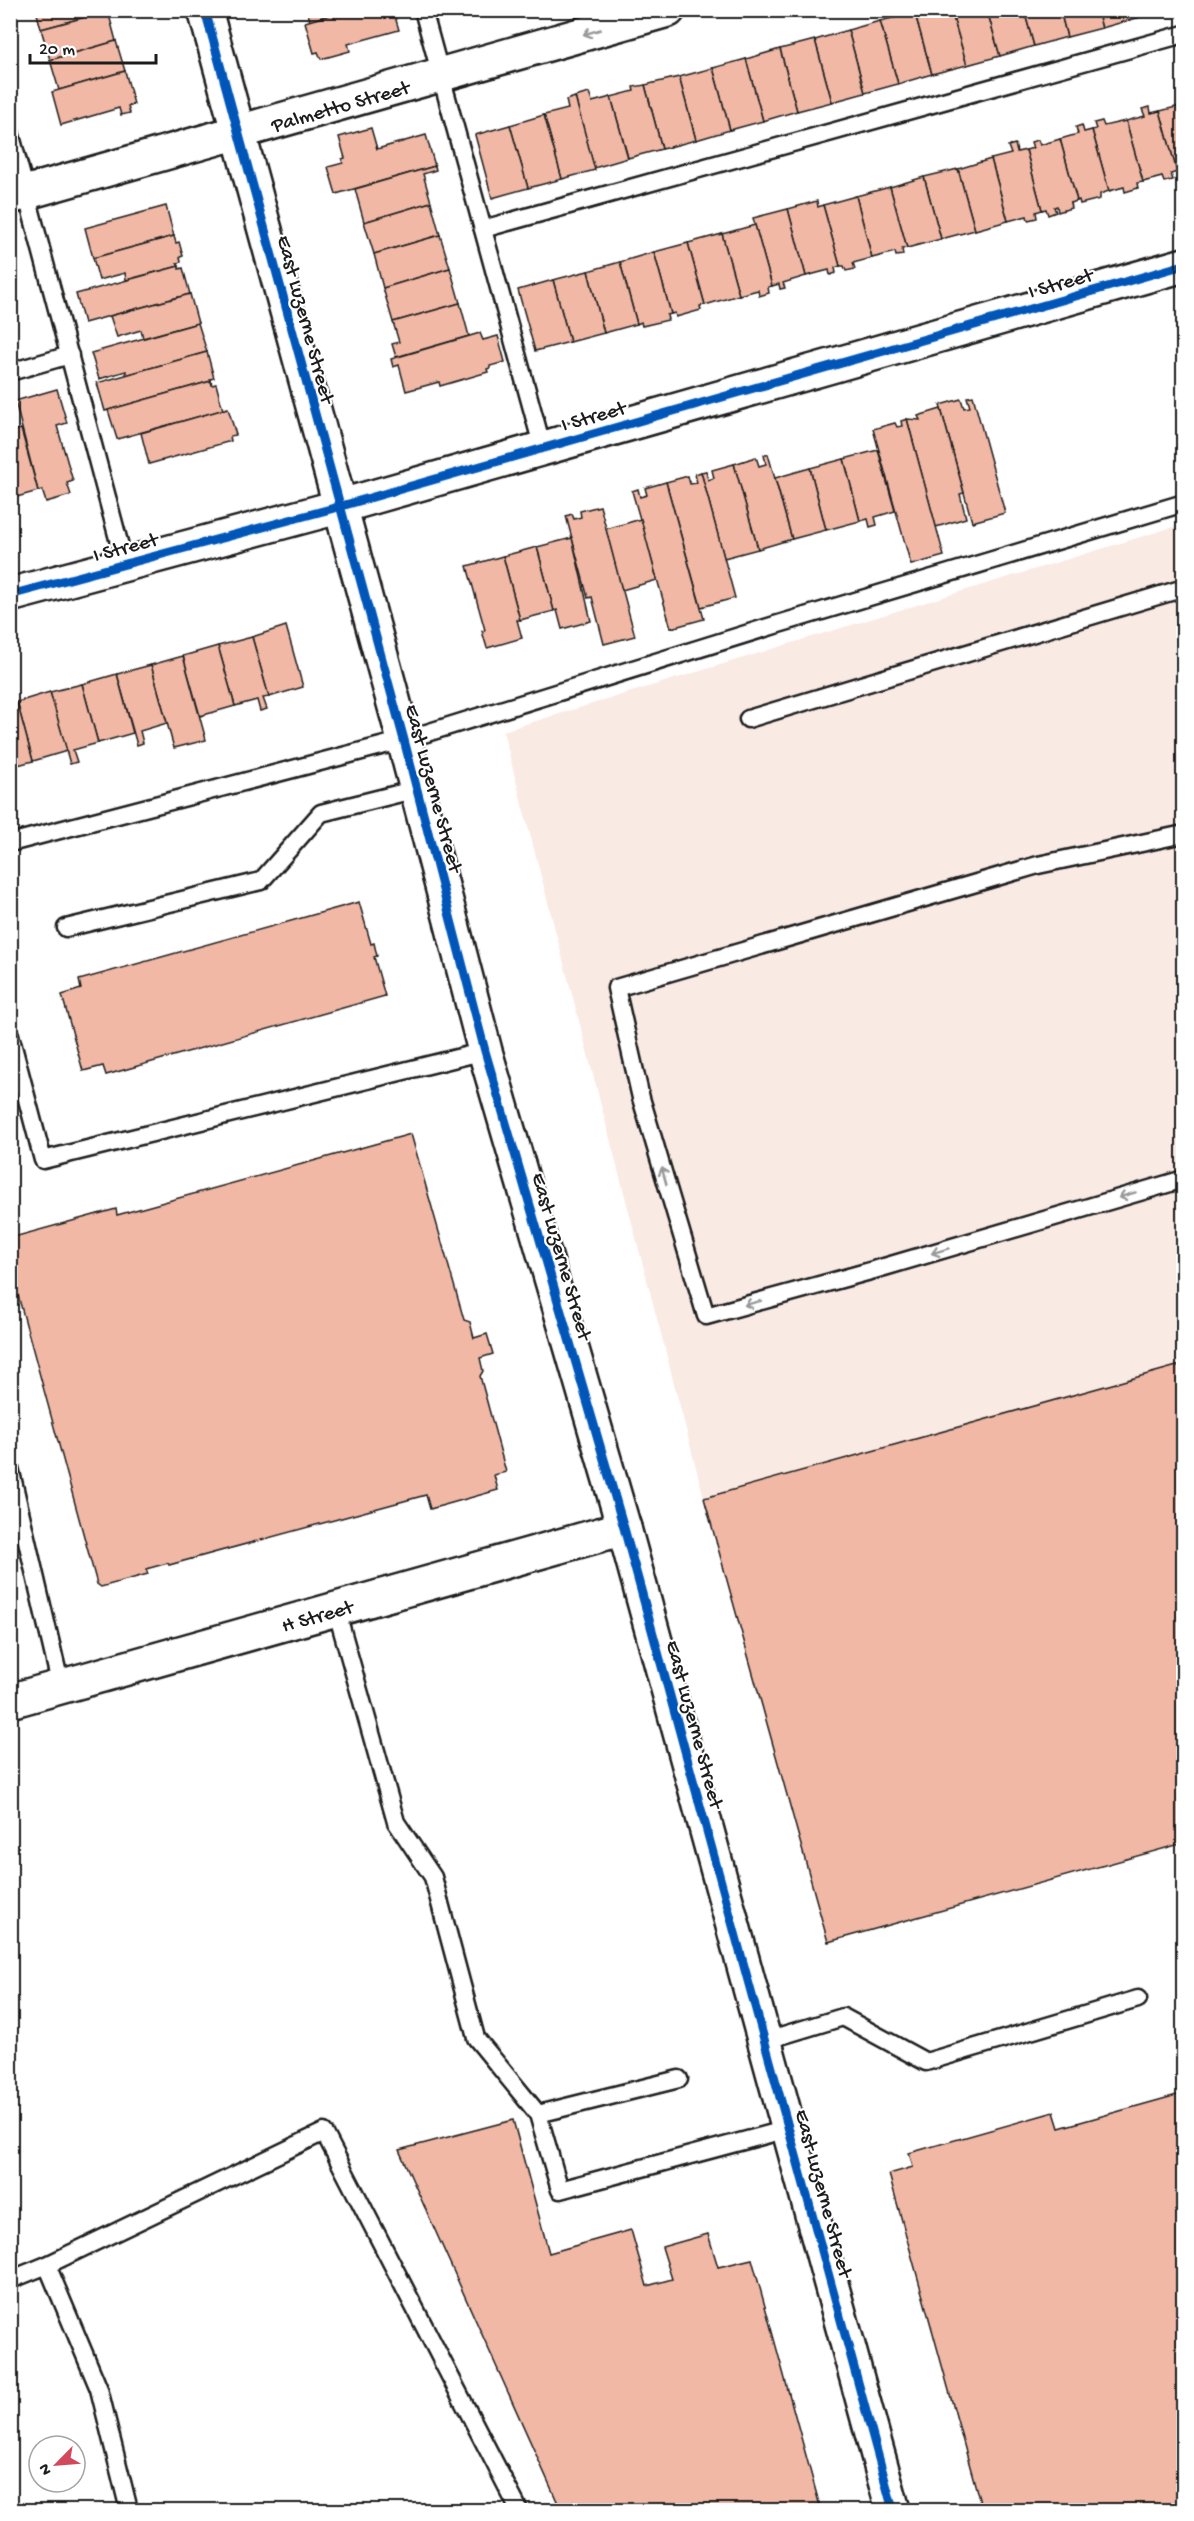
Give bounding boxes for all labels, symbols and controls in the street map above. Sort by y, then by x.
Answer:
scale bar [30,27,156,65]
one-way arrow [583,27,602,39]
text: 20 m [39,40,75,61]
street label: Palmetto Street [268,76,415,140]
street label: East Luzerne Street [269,233,339,409]
street label: I Street [1026,264,1098,306]
street label: I Street [559,397,631,439]
street label: I Street [91,528,163,570]
street label: East Luzerne Street [397,702,467,878]
one-way arrow [658,1167,669,1186]
street label: East Luzerne Street [524,1170,596,1346]
one-way arrow [1118,1190,1137,1201]
one-way arrow [931,1246,950,1257]
one-way arrow [744,1298,763,1309]
street label: H Street [279,1596,359,1640]
street label: East Luzerne Street [658,1638,728,1814]
street label: East Luzerne Street [787,2107,857,2283]
north arrow [27,2434,87,2494]
text: N [36,2460,57,2478]

